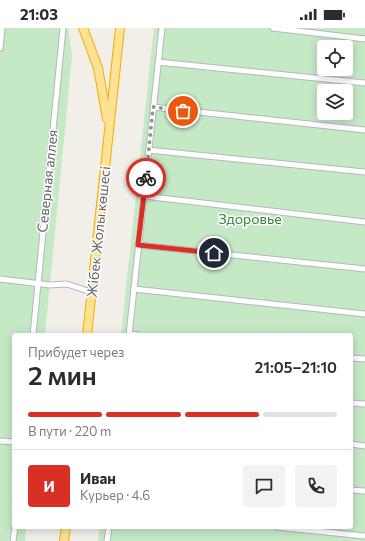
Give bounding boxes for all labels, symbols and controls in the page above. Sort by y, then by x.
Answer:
text: 21:03 [20,5,58,23]
map controls [317,40,353,120]
button: locate [317,40,353,76]
button: layers [317,84,353,120]
pin [166,94,200,128]
icon: bag [172,100,194,122]
street label: Северная аллея [33,129,61,233]
courier [126,158,166,198]
street label: Жібек Жолы көшесі [83,165,113,299]
icon: bike [135,167,157,189]
park label: Здоровье [218,210,282,227]
pin [197,236,231,270]
icon: home [203,242,225,264]
text: Прибудет через [28,344,124,360]
text: 21:05–21:10 [255,358,337,376]
text: 2 мин [28,359,97,390]
text: В пути · 220 m [28,423,111,439]
button: chat [243,465,285,507]
button: phone [295,465,337,507]
text: Иван [80,469,116,487]
text: И [43,477,55,495]
text: Курьер · 4.6 [80,487,150,503]

